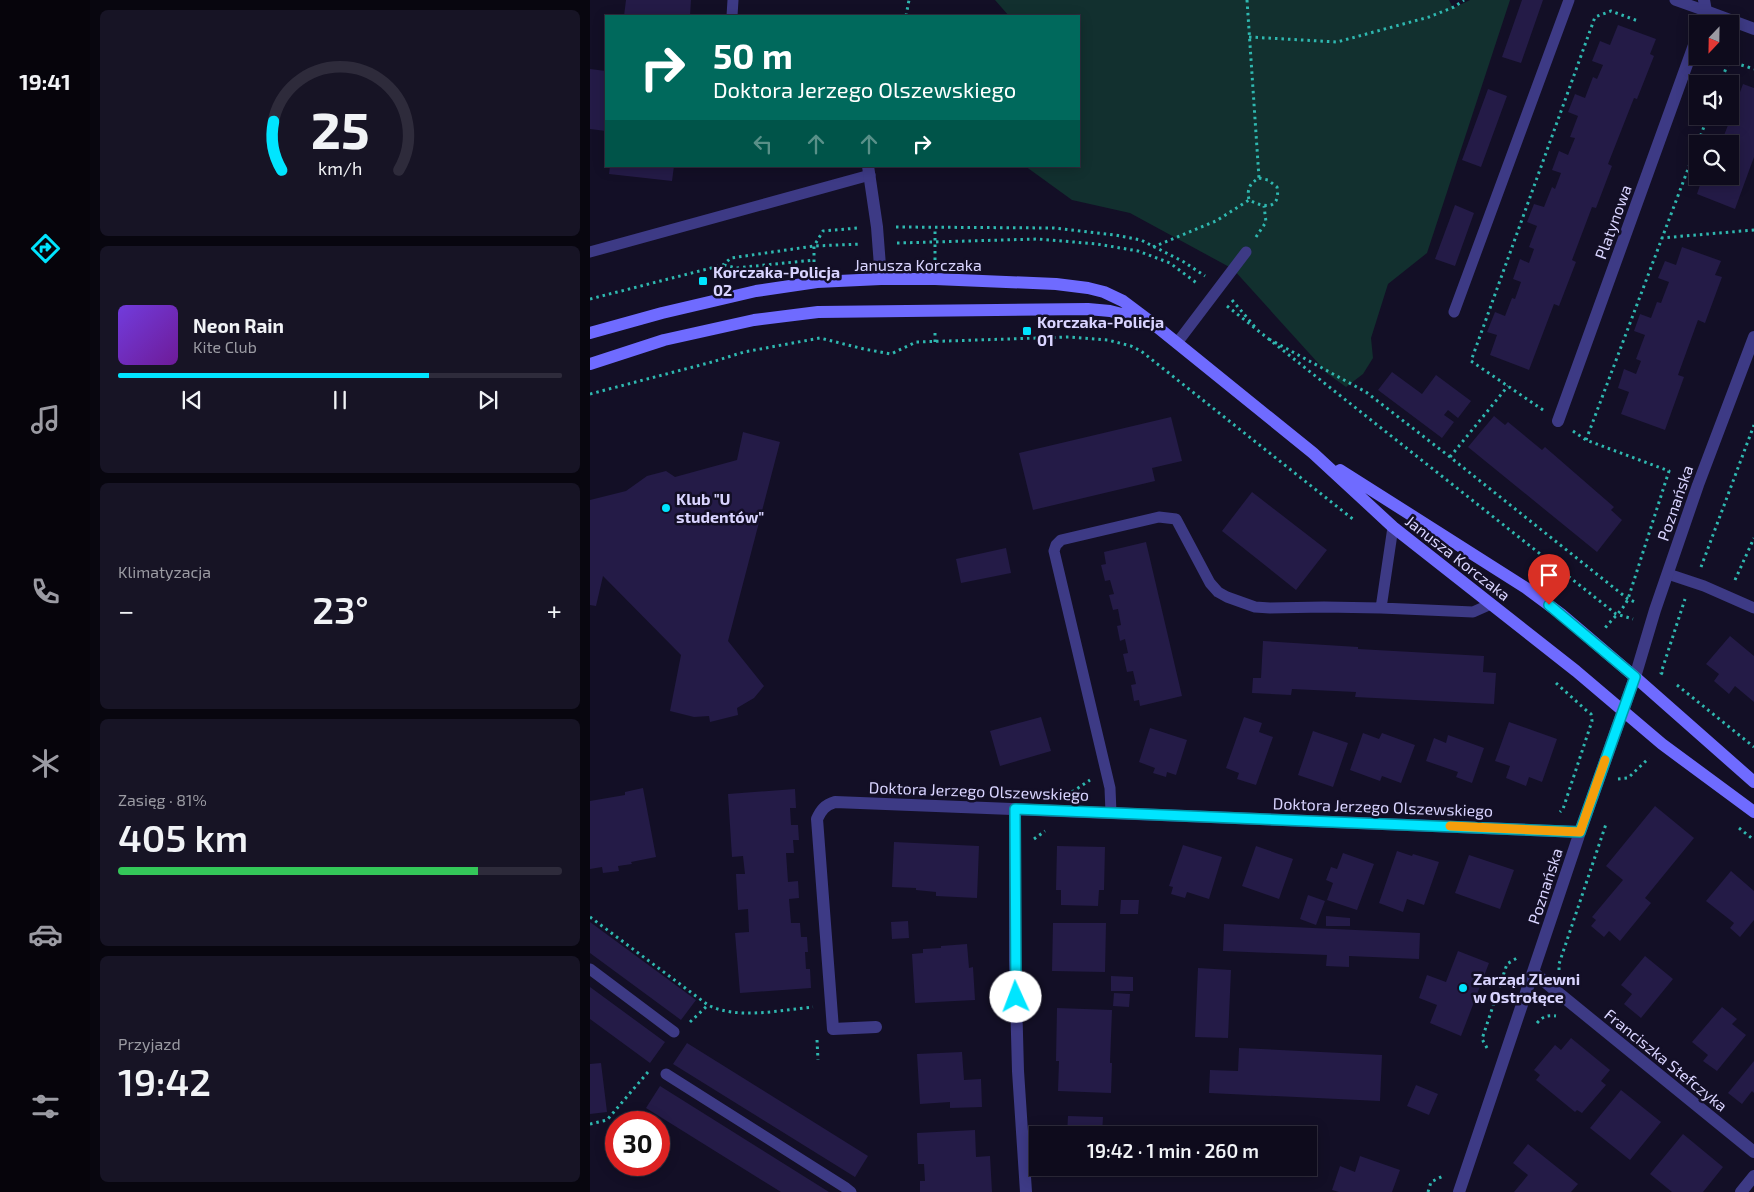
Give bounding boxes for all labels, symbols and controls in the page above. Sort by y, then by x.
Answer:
north arrow [1689,15,1739,65]
map controls [1689,15,1739,185]
text: 50 m [713,34,793,76]
icon: right [630,35,695,100]
text: 19:41 [19,68,71,94]
button: sound [1689,75,1739,125]
text: Doktora Jerzego Olszewskiego [713,76,1016,102]
text: 25 [311,97,369,159]
icon: left [749,130,777,158]
icon: ahead [802,130,830,158]
icon: ahead [855,130,883,158]
icon: right [908,130,936,158]
button: search [1689,135,1739,185]
text: km/h [318,157,362,179]
street label: Platynowa [1590,182,1635,262]
icon: directions [28,231,63,266]
street label: Janusza Korczaka [854,255,982,274]
place label: Korczaka-Policja 02 [713,262,840,299]
marker: Korczaka-Policja 02 [697,275,709,287]
place label: Korczaka-Policja 01 [1037,312,1164,349]
text: Neon Rain [193,314,284,337]
marker: Korczaka-Policja 01 [1021,325,1033,337]
text: Kite Club [193,337,257,356]
icon: previous [178,386,206,414]
icon: pause [326,386,354,414]
icon: next [474,386,502,414]
icon: music [28,402,63,437]
street label: Poznańska [1653,462,1696,543]
place label: Klub "U studentów" [676,489,764,526]
marker: Klub "U studentów" [660,502,672,514]
street label: Janusza Korczaka [1402,511,1514,604]
pin [1528,554,1570,605]
icon: arrive [1535,561,1563,589]
text: Klimatyzacja [118,562,211,581]
icon: phone [28,574,63,609]
text: 23° [312,586,369,632]
text: − [118,593,134,627]
text: + [547,593,562,627]
icon: climate [28,746,63,781]
street label: Doktora Jerzego Olszewskiego [869,777,1090,804]
text: Zasięg · 81% [118,790,207,809]
street label: Doktora Jerzego Olszewskiego [1273,793,1494,820]
text: 405 km [118,814,248,860]
street label: Poznańska [1523,845,1566,926]
icon: car [28,917,63,952]
place label: Zarząd Zlewni w Ostrołęce [1473,969,1580,1006]
position arrow [989,970,1041,1022]
marker: Zarząd Zlewni w Ostrołęce [1457,982,1469,994]
street label: Franciszka Stefczyka [1601,1004,1731,1115]
text: Przyjazd [118,1034,181,1053]
text: 19:42 [118,1058,211,1104]
icon: filters [28,1089,63,1124]
speed limit sign: 30 [605,1111,670,1176]
text: 19:42 · 1 min · 260 m [1087,1139,1259,1162]

